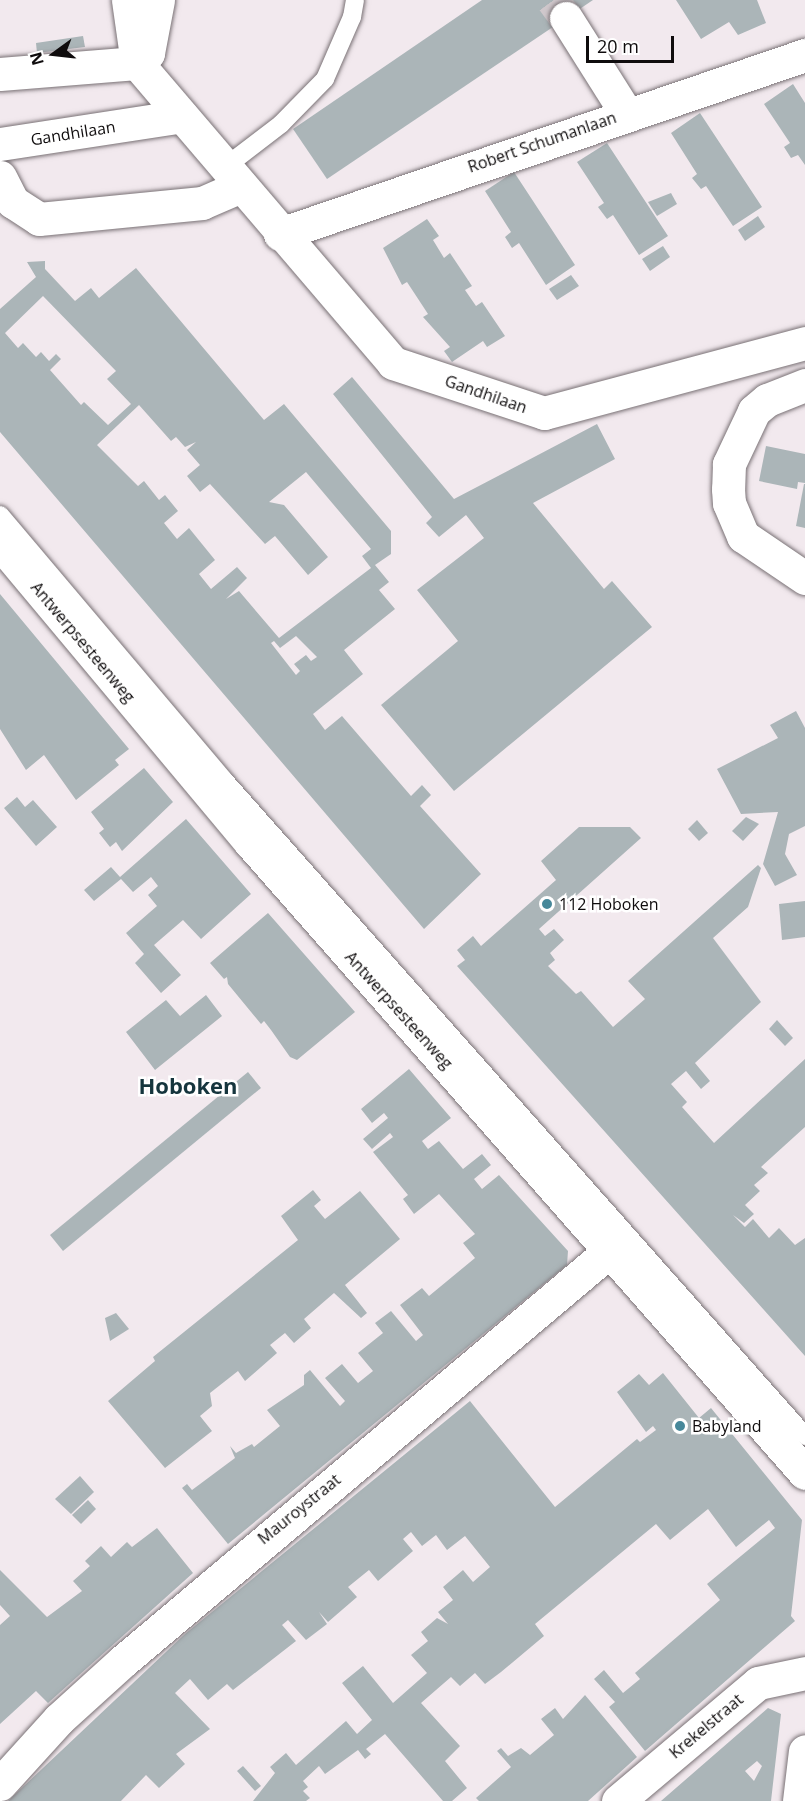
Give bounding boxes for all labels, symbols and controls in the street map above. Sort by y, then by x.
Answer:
north arrow [24,24,84,84]
scale bar [589,24,678,62]
text: 20 m [597,34,639,58]
text: N [24,50,49,68]
street label: Robert Schumanlaan [465,108,619,176]
street label: Gandhilaan [29,117,117,149]
street label: Gandhilaan [442,371,530,417]
street label: Antwerpsesteenweg [27,578,139,706]
place label: 112 Hoboken [559,894,659,914]
marker: 112 Hoboken [540,897,554,911]
street label: Antwerpsesteenweg [341,947,457,1073]
district label: Hoboken [138,1073,238,1099]
place label: Babyland [692,1416,762,1436]
marker: Babyland [673,1419,687,1433]
street label: Mauroystraat [254,1470,344,1548]
street label: Krekelstraat [665,1690,747,1762]

